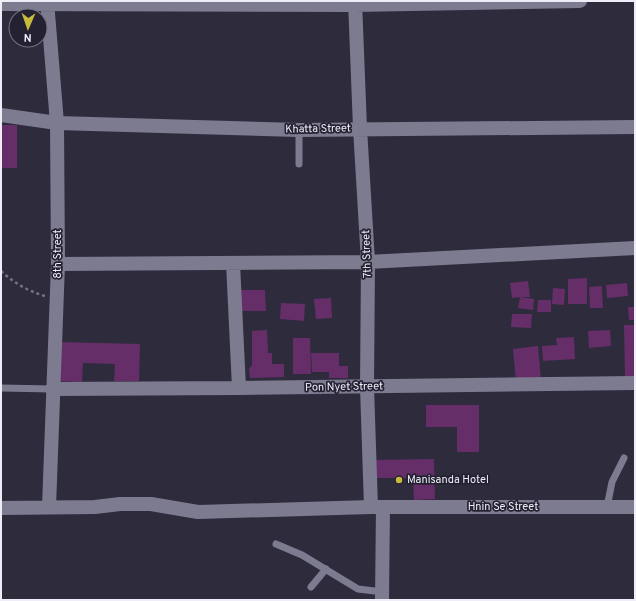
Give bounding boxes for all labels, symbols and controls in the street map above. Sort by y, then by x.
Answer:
north arrow [8,8,48,48]
text: N [23,30,32,44]
street label: Khatta Street [285,121,351,137]
street label: 8th Street [51,229,65,279]
street label: 7th Street [359,230,375,278]
street label: Pon Nyet Street [305,379,383,395]
place label: Manisanda Hotel [407,473,489,487]
marker: Manisanda Hotel [394,475,404,485]
street label: Hnin Se Street [468,500,538,514]

